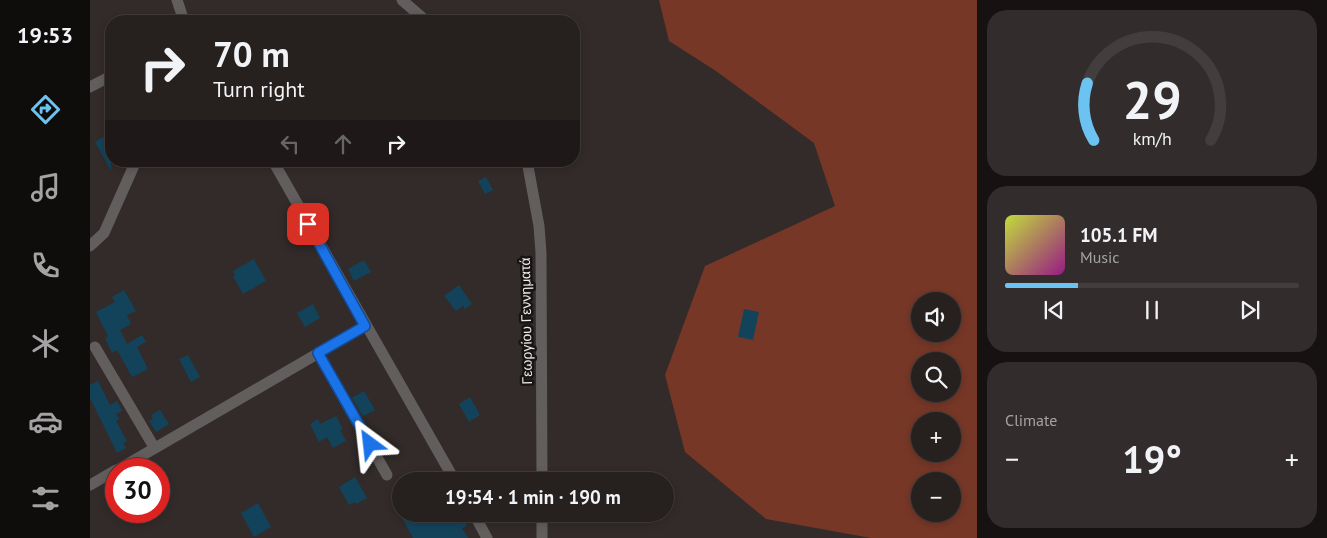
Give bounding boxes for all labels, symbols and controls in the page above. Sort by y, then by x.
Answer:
text: 19:53 [17,21,73,49]
text: 70 m [213,31,290,77]
icon: right [130,35,195,100]
text: 29 [1123,66,1181,133]
text: Turn right [213,75,305,103]
icon: directions [28,92,63,127]
text: km/h [1132,127,1172,150]
icon: left [276,130,304,158]
icon: ahead [329,130,357,158]
icon: right [382,130,410,158]
icon: music [28,170,63,205]
pin [287,203,329,245]
icon: arrive [294,210,322,238]
text: 105.1 FM [1080,223,1157,247]
text: Music [1080,247,1120,267]
icon: phone [28,248,63,283]
street label: Γεωργίου Γεννηματά [516,257,536,385]
map controls [911,292,961,522]
button: sound [911,292,961,342]
icon: previous [1040,296,1068,324]
icon: pause [1138,296,1166,324]
icon: next [1236,296,1264,324]
icon: climate [28,326,63,361]
button: search [911,352,961,402]
icon: car [28,404,63,439]
text: Climate [1005,410,1057,430]
button: + [911,412,961,462]
position arrow [343,417,395,469]
text: 19° [1122,434,1182,483]
text: − [1005,440,1019,477]
text: + [1285,440,1299,477]
speed limit sign: 30 [105,458,170,523]
button: − [911,472,961,522]
icon: filters [28,481,63,516]
text: 19:54 · 1 min · 190 m [445,485,621,509]

